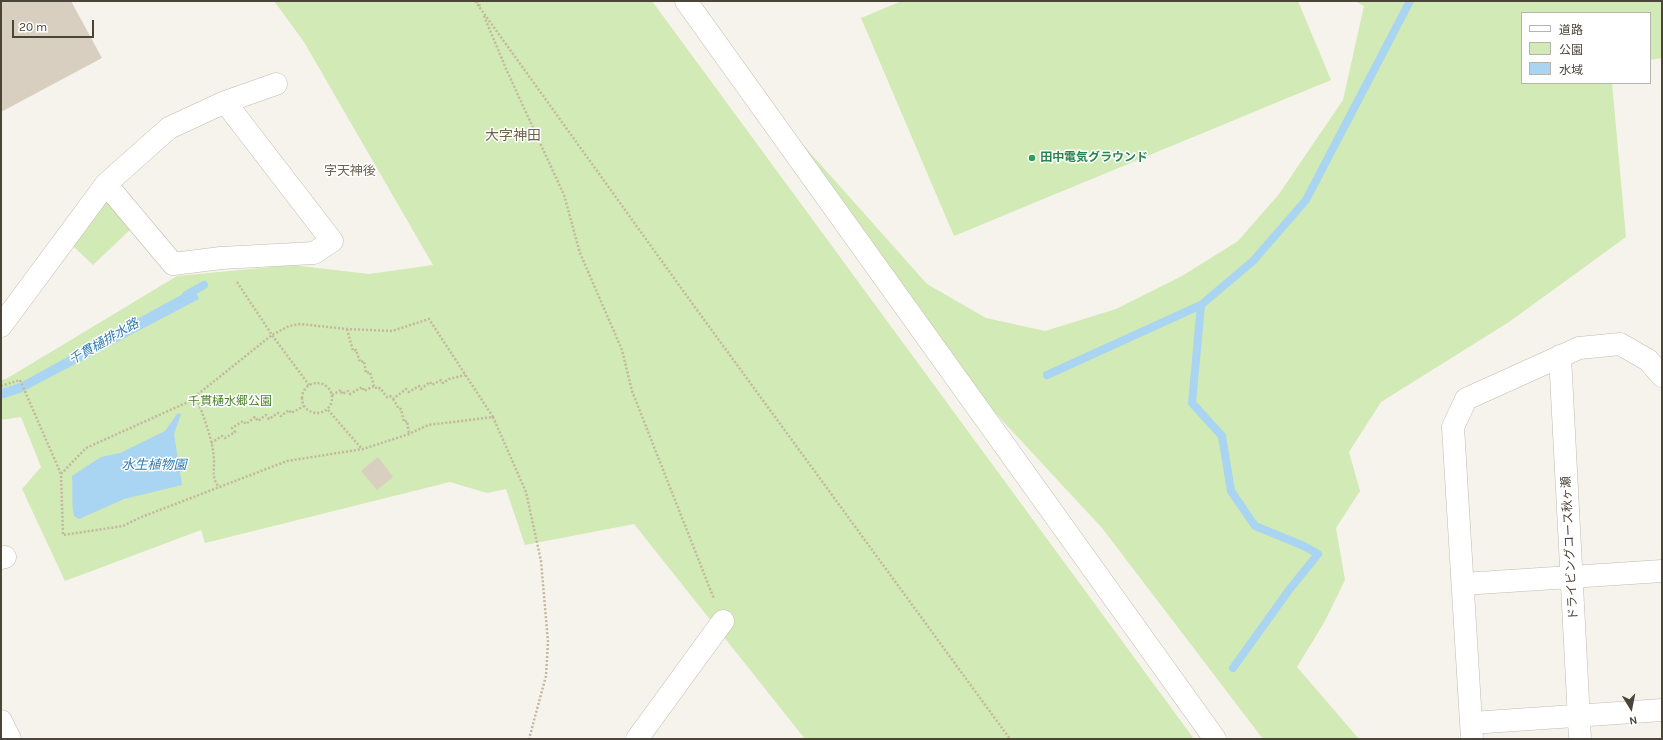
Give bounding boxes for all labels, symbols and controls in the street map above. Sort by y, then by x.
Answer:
scale bar [14,12,96,38]
legend [1521,12,1651,84]
text: 20 m [19,20,47,34]
text: 道路 [1559,23,1583,37]
text: 公園 [1559,43,1583,57]
text: 水域 [1559,63,1583,77]
district label: 大字神田 [485,128,541,144]
place label: 田中電気グラウンド [1040,151,1148,165]
marker: 田中電気グラウンド [1027,153,1037,163]
district label: 字天神後 [324,163,376,179]
water label: 千貫樋排水路 [66,316,142,368]
park label: 千貫樋水郷公園 [188,395,272,409]
water label: 水生植物園 [122,457,186,473]
street label: ドライビングコース秋ヶ瀬 [1559,476,1581,620]
north arrow [1611,688,1651,728]
text: N [1628,713,1638,727]

